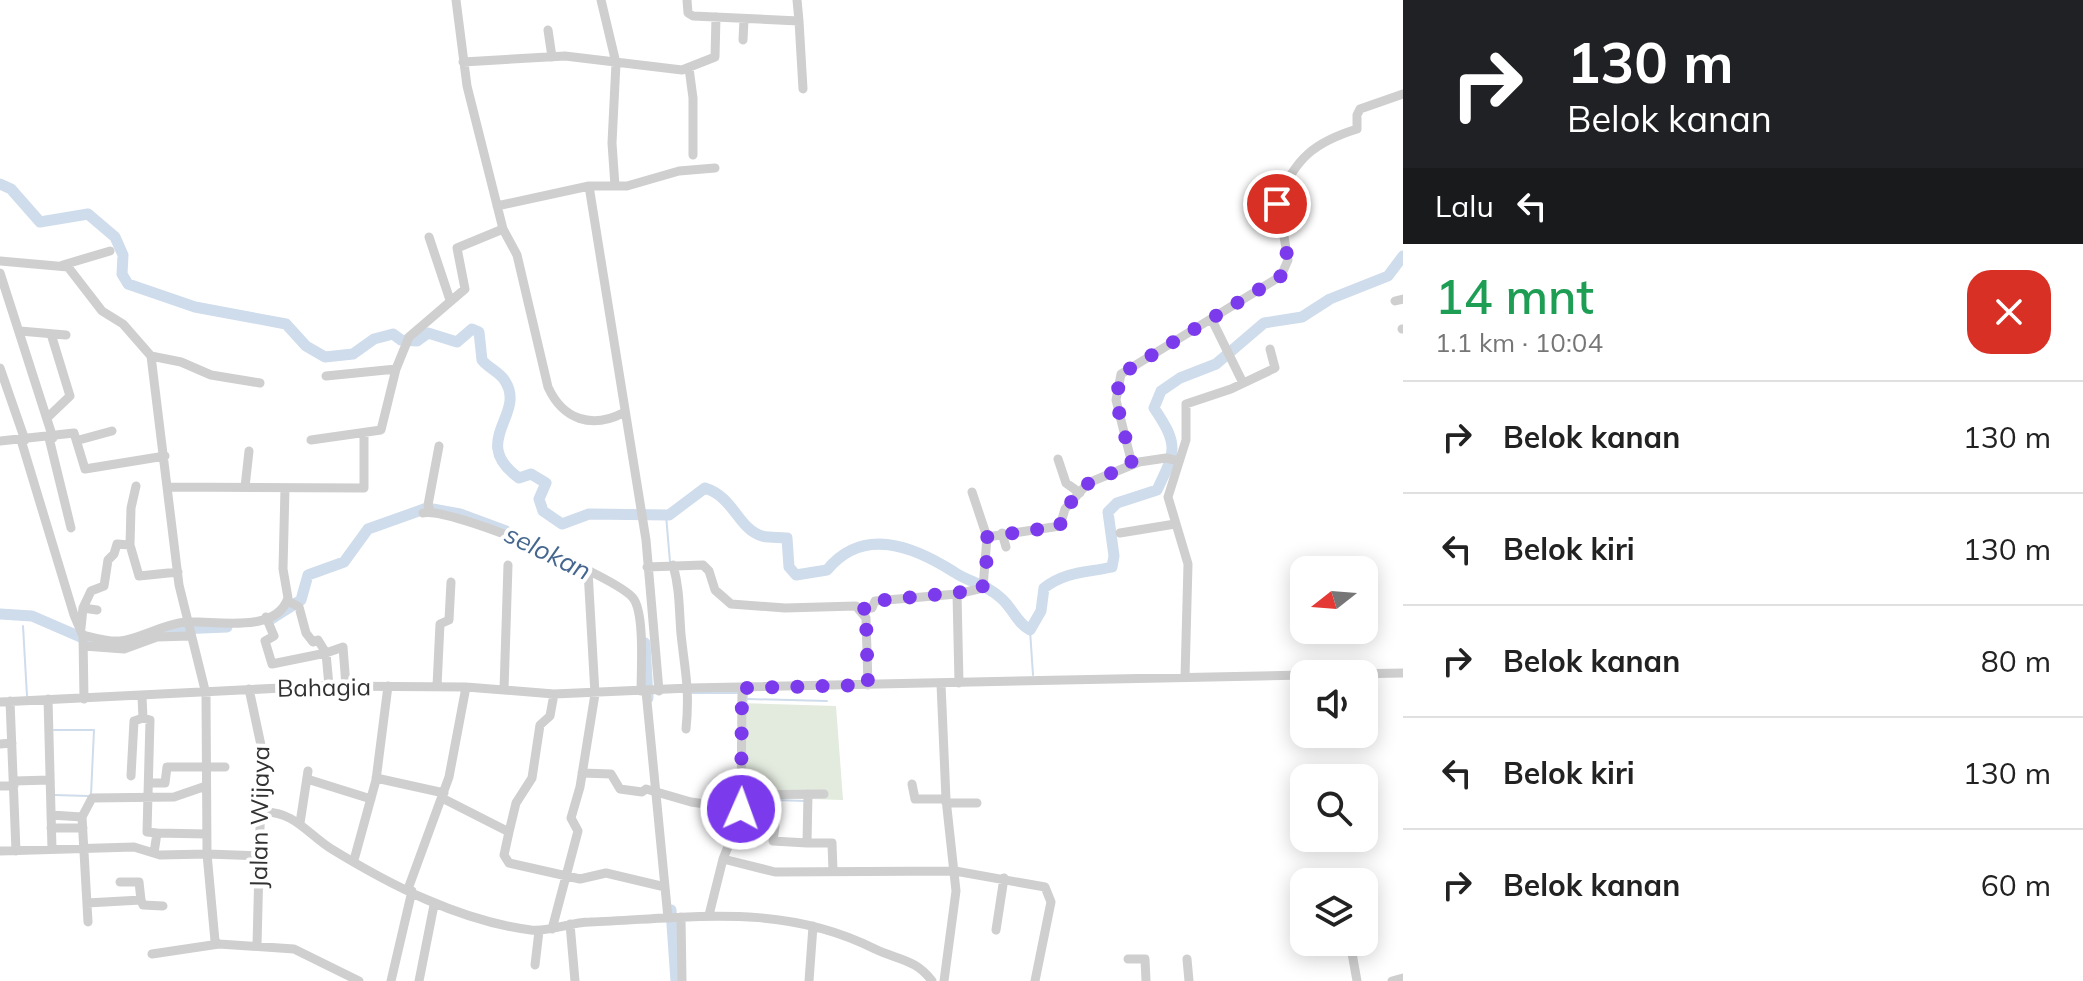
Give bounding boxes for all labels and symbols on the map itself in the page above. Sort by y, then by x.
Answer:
pin [1243,170,1311,238]
water label: selokan [499,517,597,587]
north arrow [1290,556,1378,644]
street label: Bahagia [277,671,371,703]
street label: Jalan Wijaya [243,746,275,888]
position arrow [699,767,783,851]

